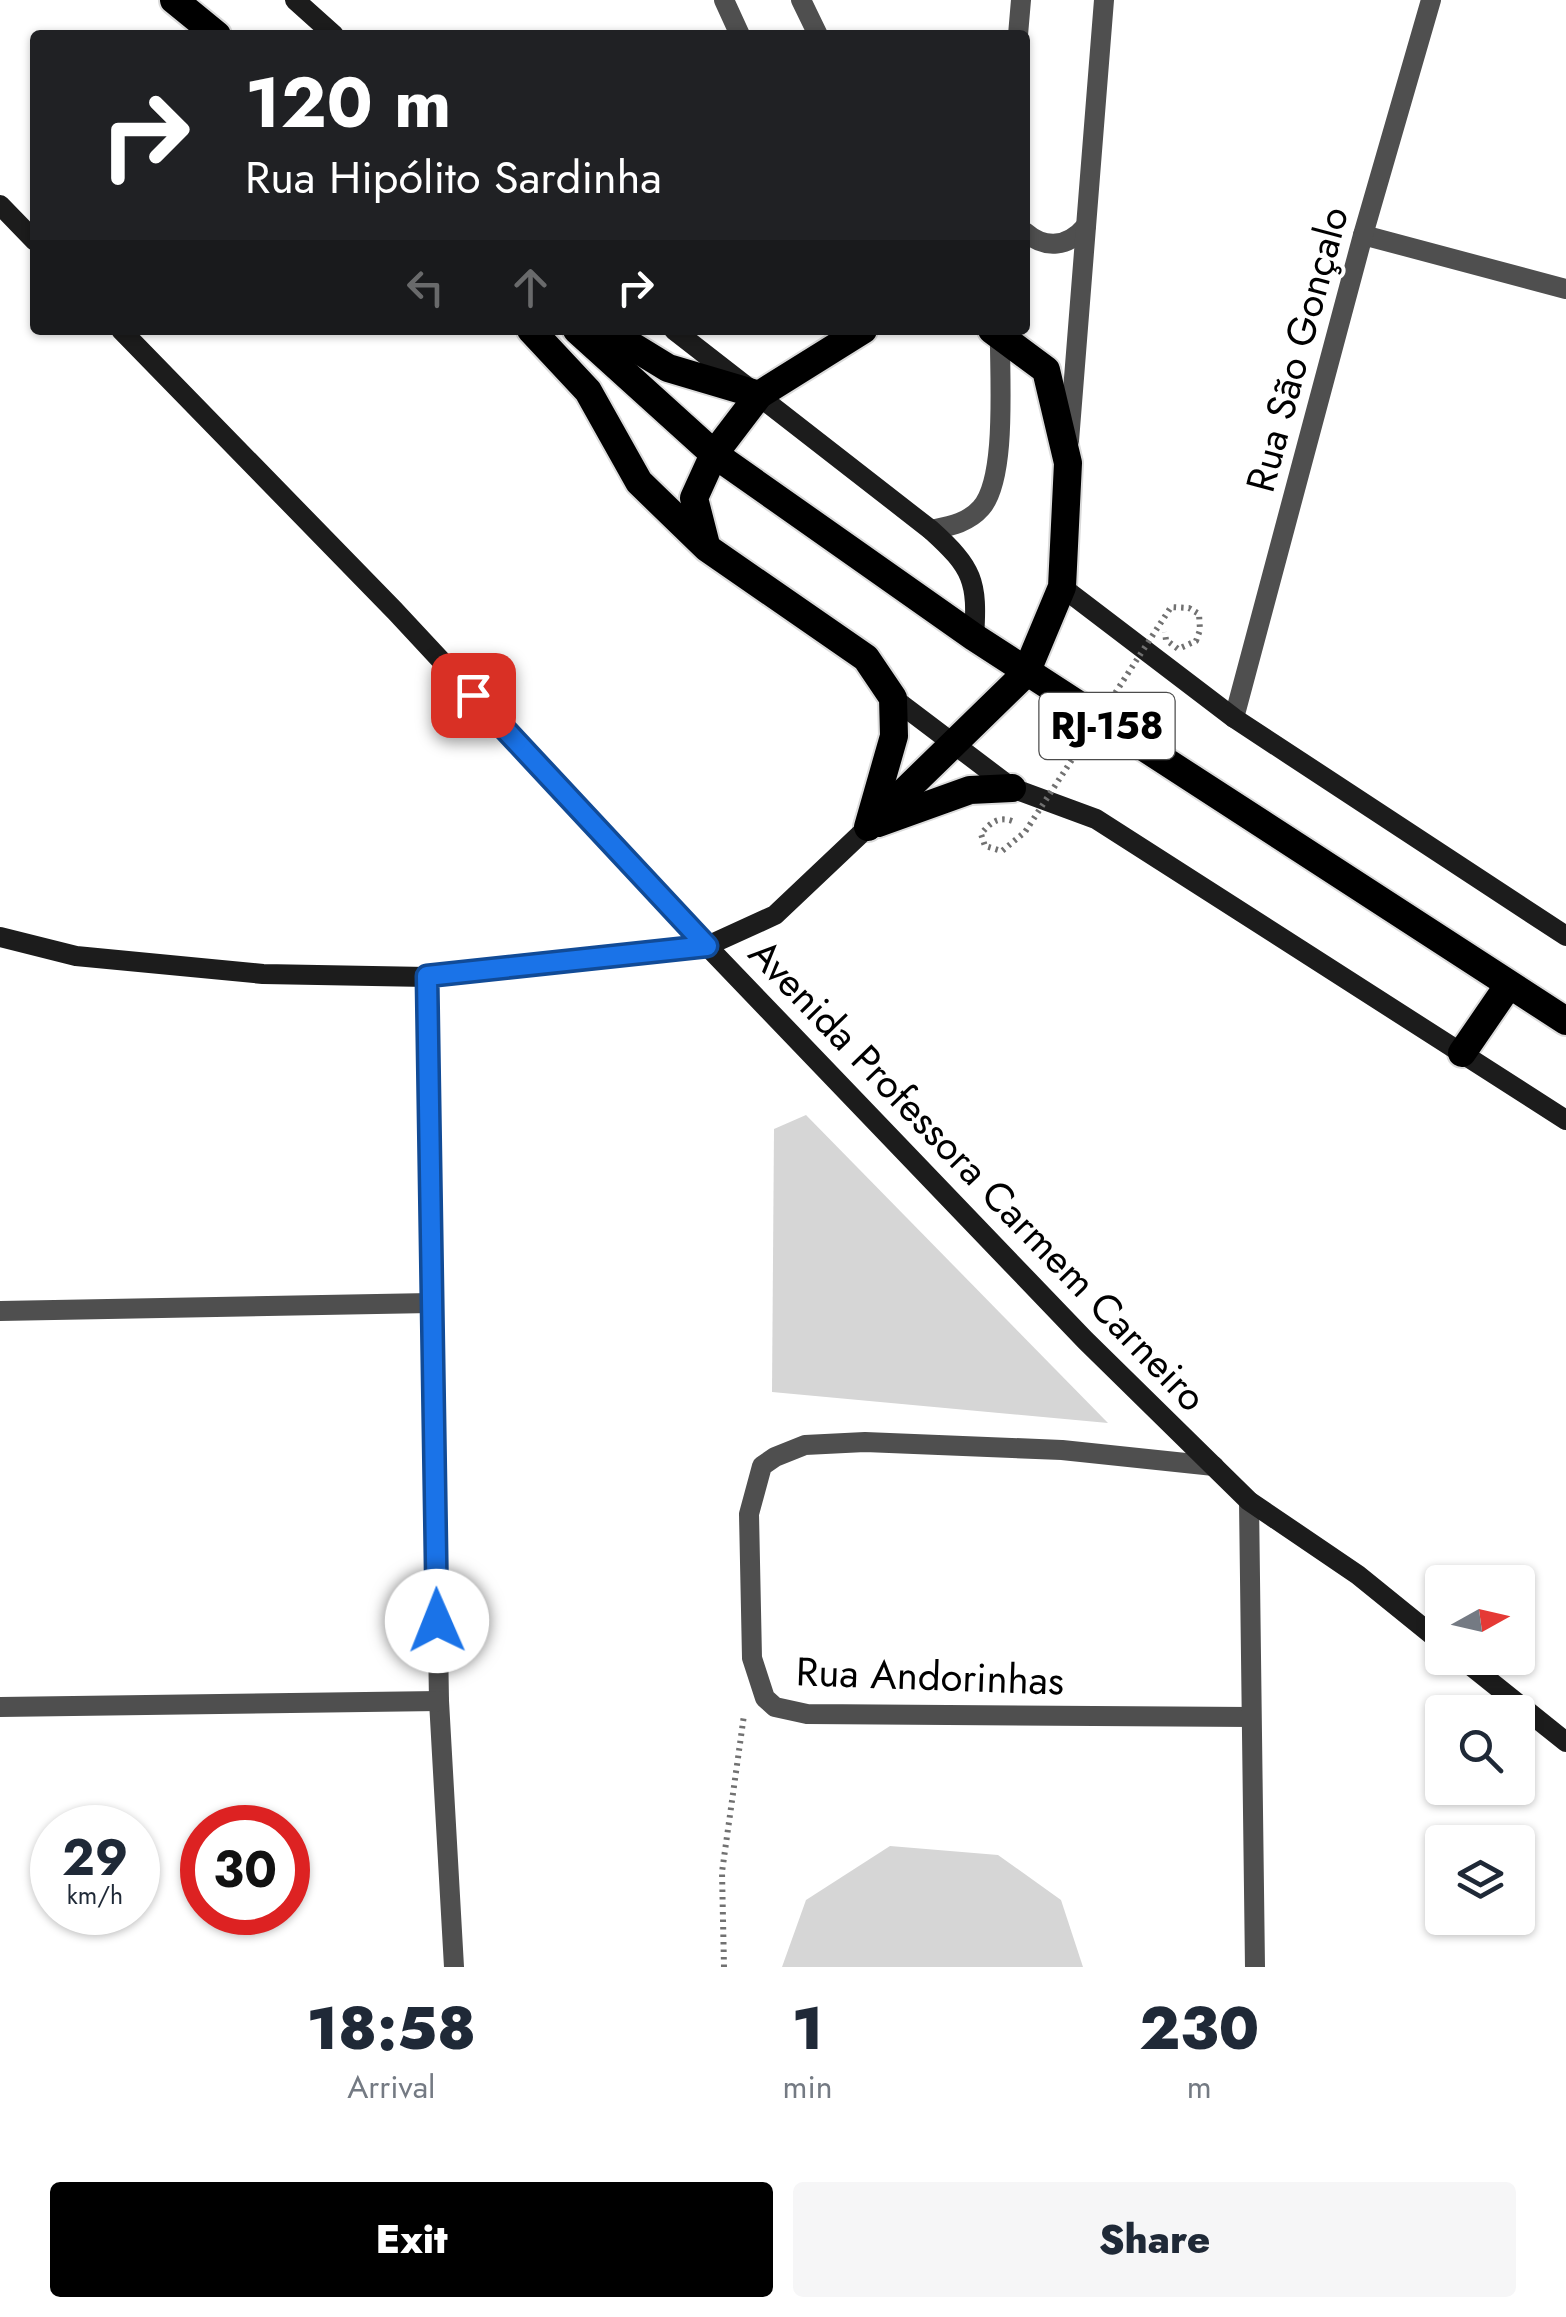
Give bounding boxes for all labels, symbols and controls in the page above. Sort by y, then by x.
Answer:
text: 120 m [245,52,451,153]
icon: right [80,70,210,200]
text: Rua Hipólito Sardinha [245,145,662,210]
street label: Rua São Gonçalo [1231,200,1363,498]
icon: left [398,260,453,315]
icon: ahead [503,260,558,315]
icon: right [608,260,663,315]
pin [431,653,516,738]
icon: arrive [446,668,501,723]
road number: RJ-158 [1040,693,1174,759]
street label: Avenida Professora Carmem Carneiro [736,926,1220,1424]
north arrow [1425,1565,1535,1675]
map controls [1425,1565,1535,1935]
position arrow [385,1569,489,1673]
street label: Rua Andorinhas [795,1642,1065,1710]
button: search [1425,1695,1535,1805]
speed limit sign: 30 [180,1805,310,1935]
text: 29 [62,1821,128,1894]
button: layers [1425,1825,1535,1935]
text: km/h [67,1877,123,1913]
text: 18:58 [306,1985,476,2072]
text: 1 [792,1985,823,2072]
text: 230 [1139,1985,1260,2072]
text: Arrival [347,2064,435,2110]
text: min [783,2064,833,2110]
text: m [1187,2064,1212,2110]
button: Exit [50,2182,773,2297]
button: Share [793,2182,1516,2297]

